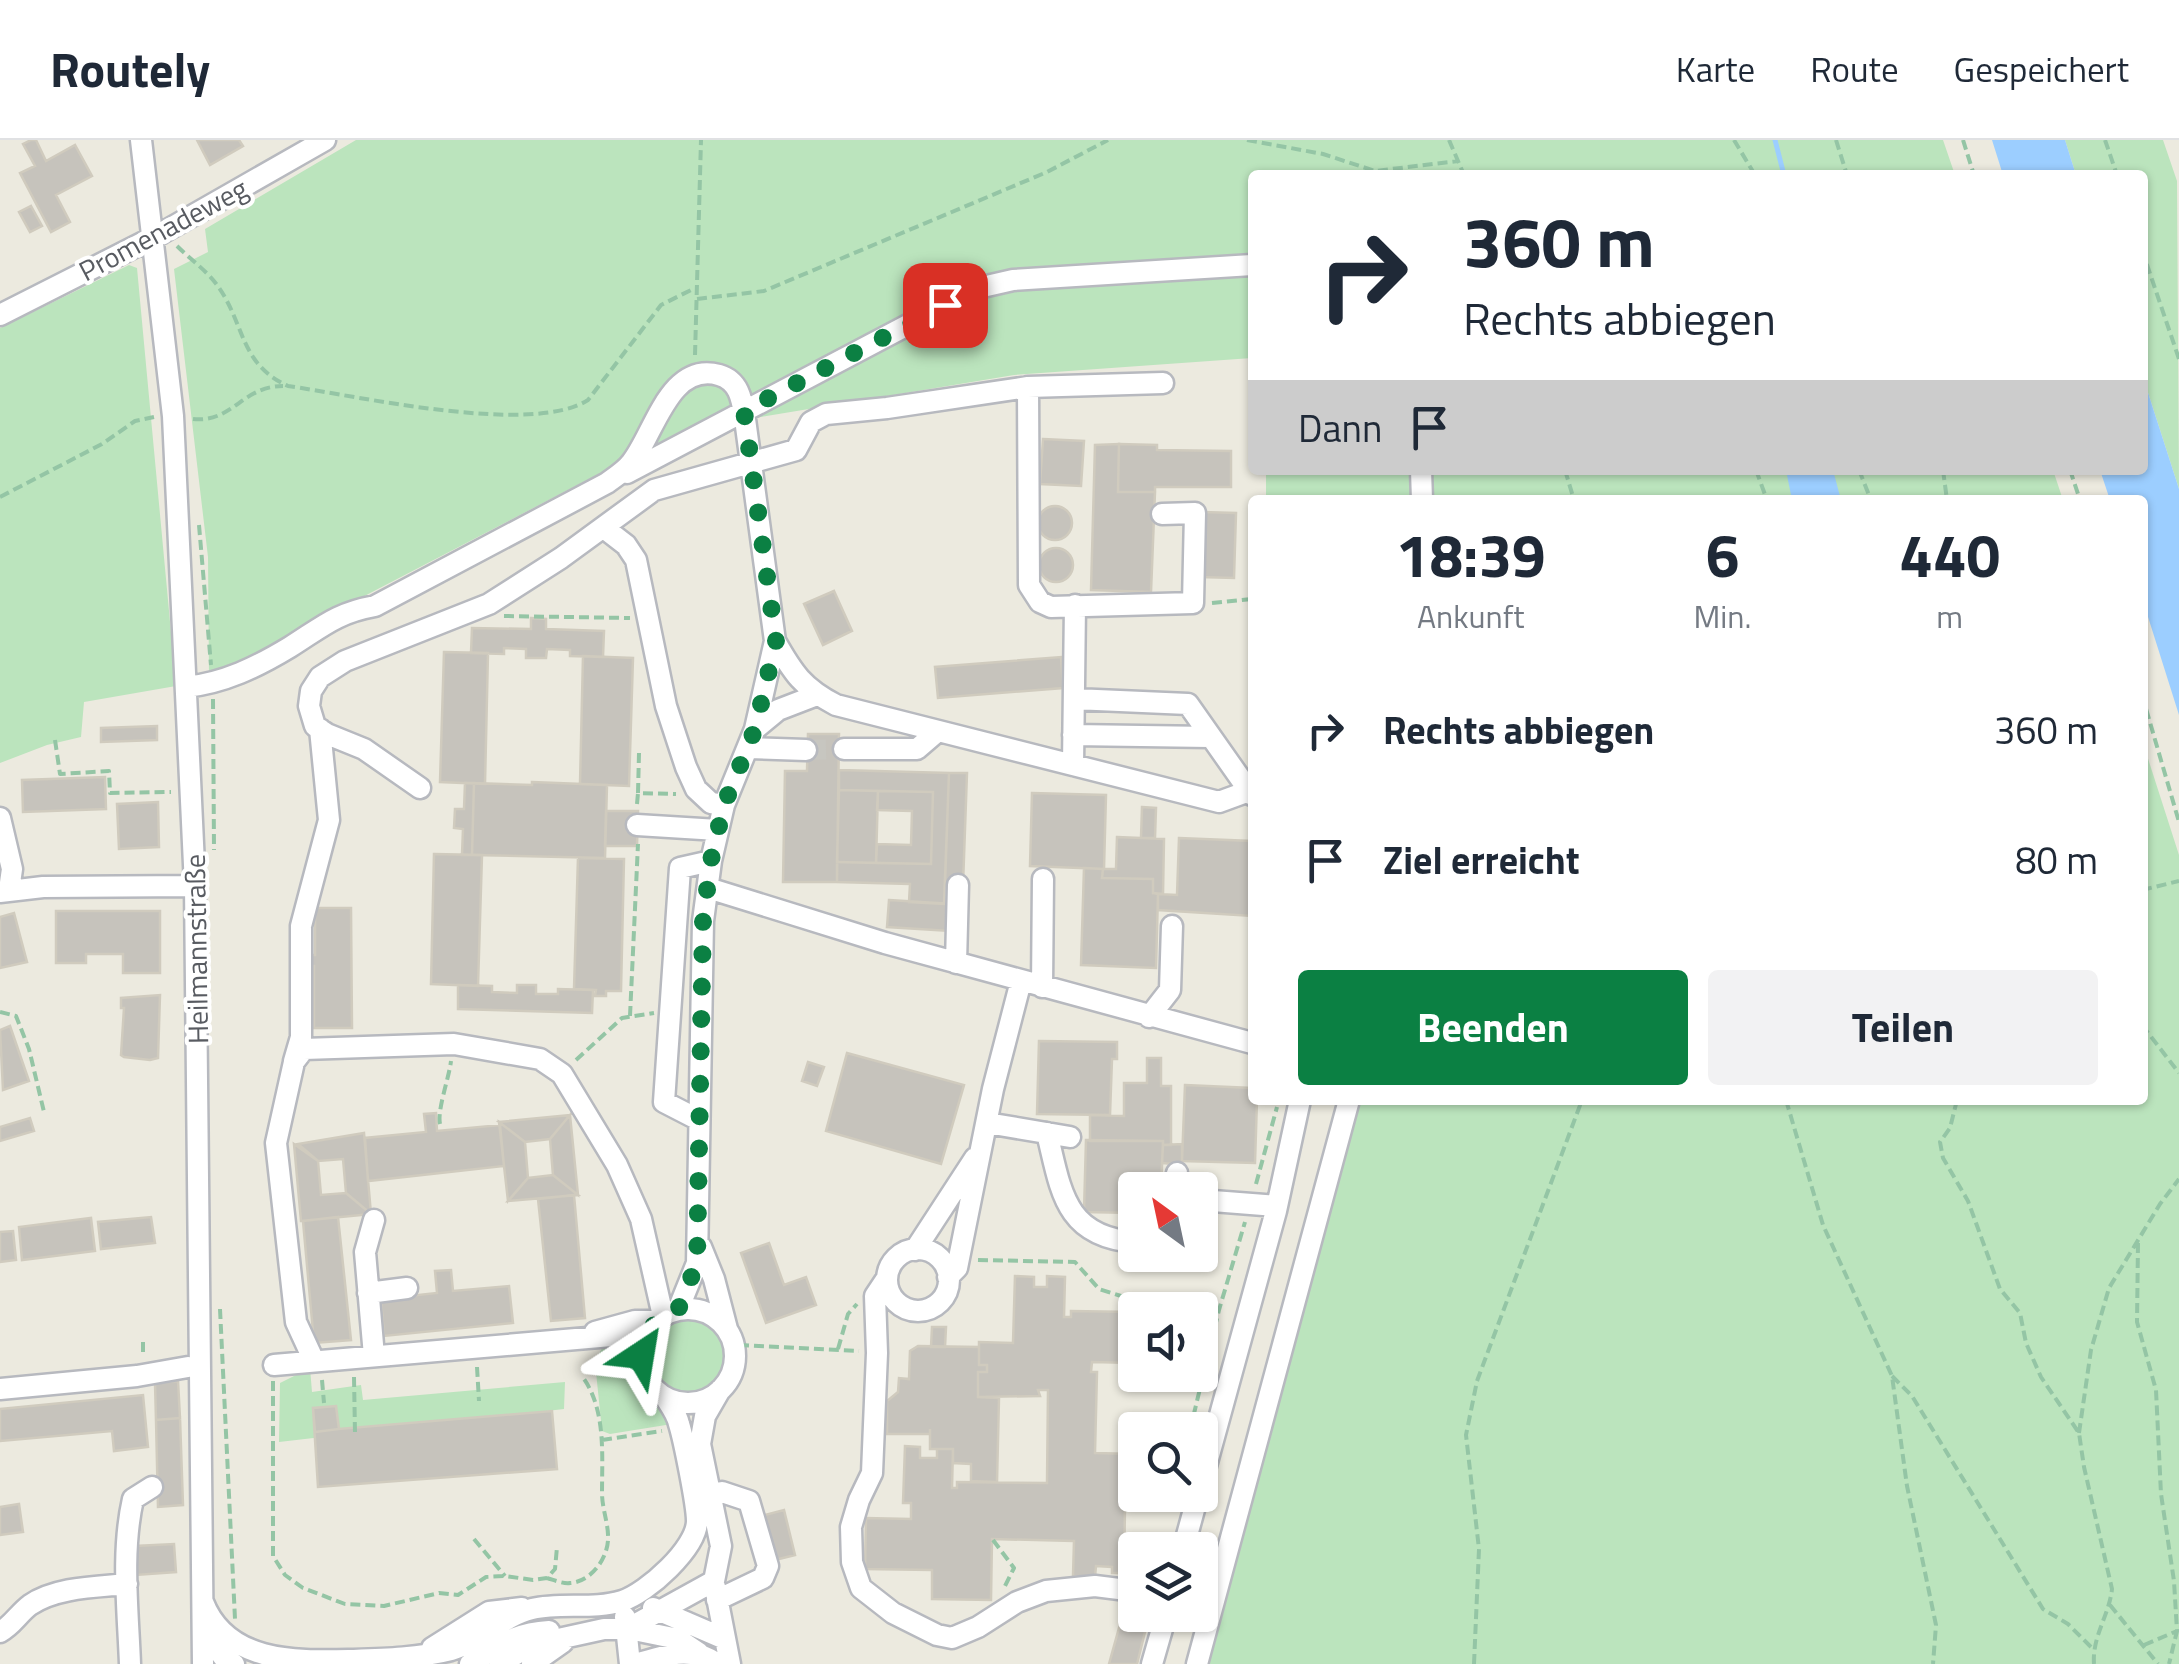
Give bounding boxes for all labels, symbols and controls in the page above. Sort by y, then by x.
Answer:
text: Routely [50,33,210,106]
text: Karte [1676,42,1755,96]
text: Route [1810,42,1899,96]
text: Gespeichert [1954,42,2129,96]
street label: Promenadeweg [71,166,255,292]
text: 360 m [1463,188,1655,294]
icon: right [1298,210,1428,340]
pin [903,263,988,348]
icon: arrive [918,278,973,333]
text: Rechts abbiegen [1463,284,1776,352]
text: Dann [1298,399,1382,457]
icon: arrive [1402,400,1457,455]
text: 18:39 [1396,509,1546,600]
text: 6 [1706,509,1739,600]
text: 440 [1899,509,2000,600]
text: Ankunft [1417,592,1525,640]
text: Min. [1693,592,1751,640]
text: m [1936,592,1963,640]
text: Rechts abbiegen [1383,701,1654,759]
text: 360 m [1994,701,2098,759]
icon: right [1298,703,1353,758]
text: Ziel erreicht [1383,831,1580,889]
text: 80 m [2015,831,2098,889]
icon: arrive [1298,833,1353,888]
street label: Heilmannstraße [173,854,219,1044]
button: Beenden [1298,970,1688,1085]
button: Teilen [1708,970,2098,1085]
north arrow [1118,1172,1218,1272]
map controls [1118,1172,1218,1632]
button: sound [1118,1292,1218,1392]
position arrow [589,1303,693,1407]
button: search [1118,1412,1218,1512]
button: layers [1118,1532,1218,1632]

